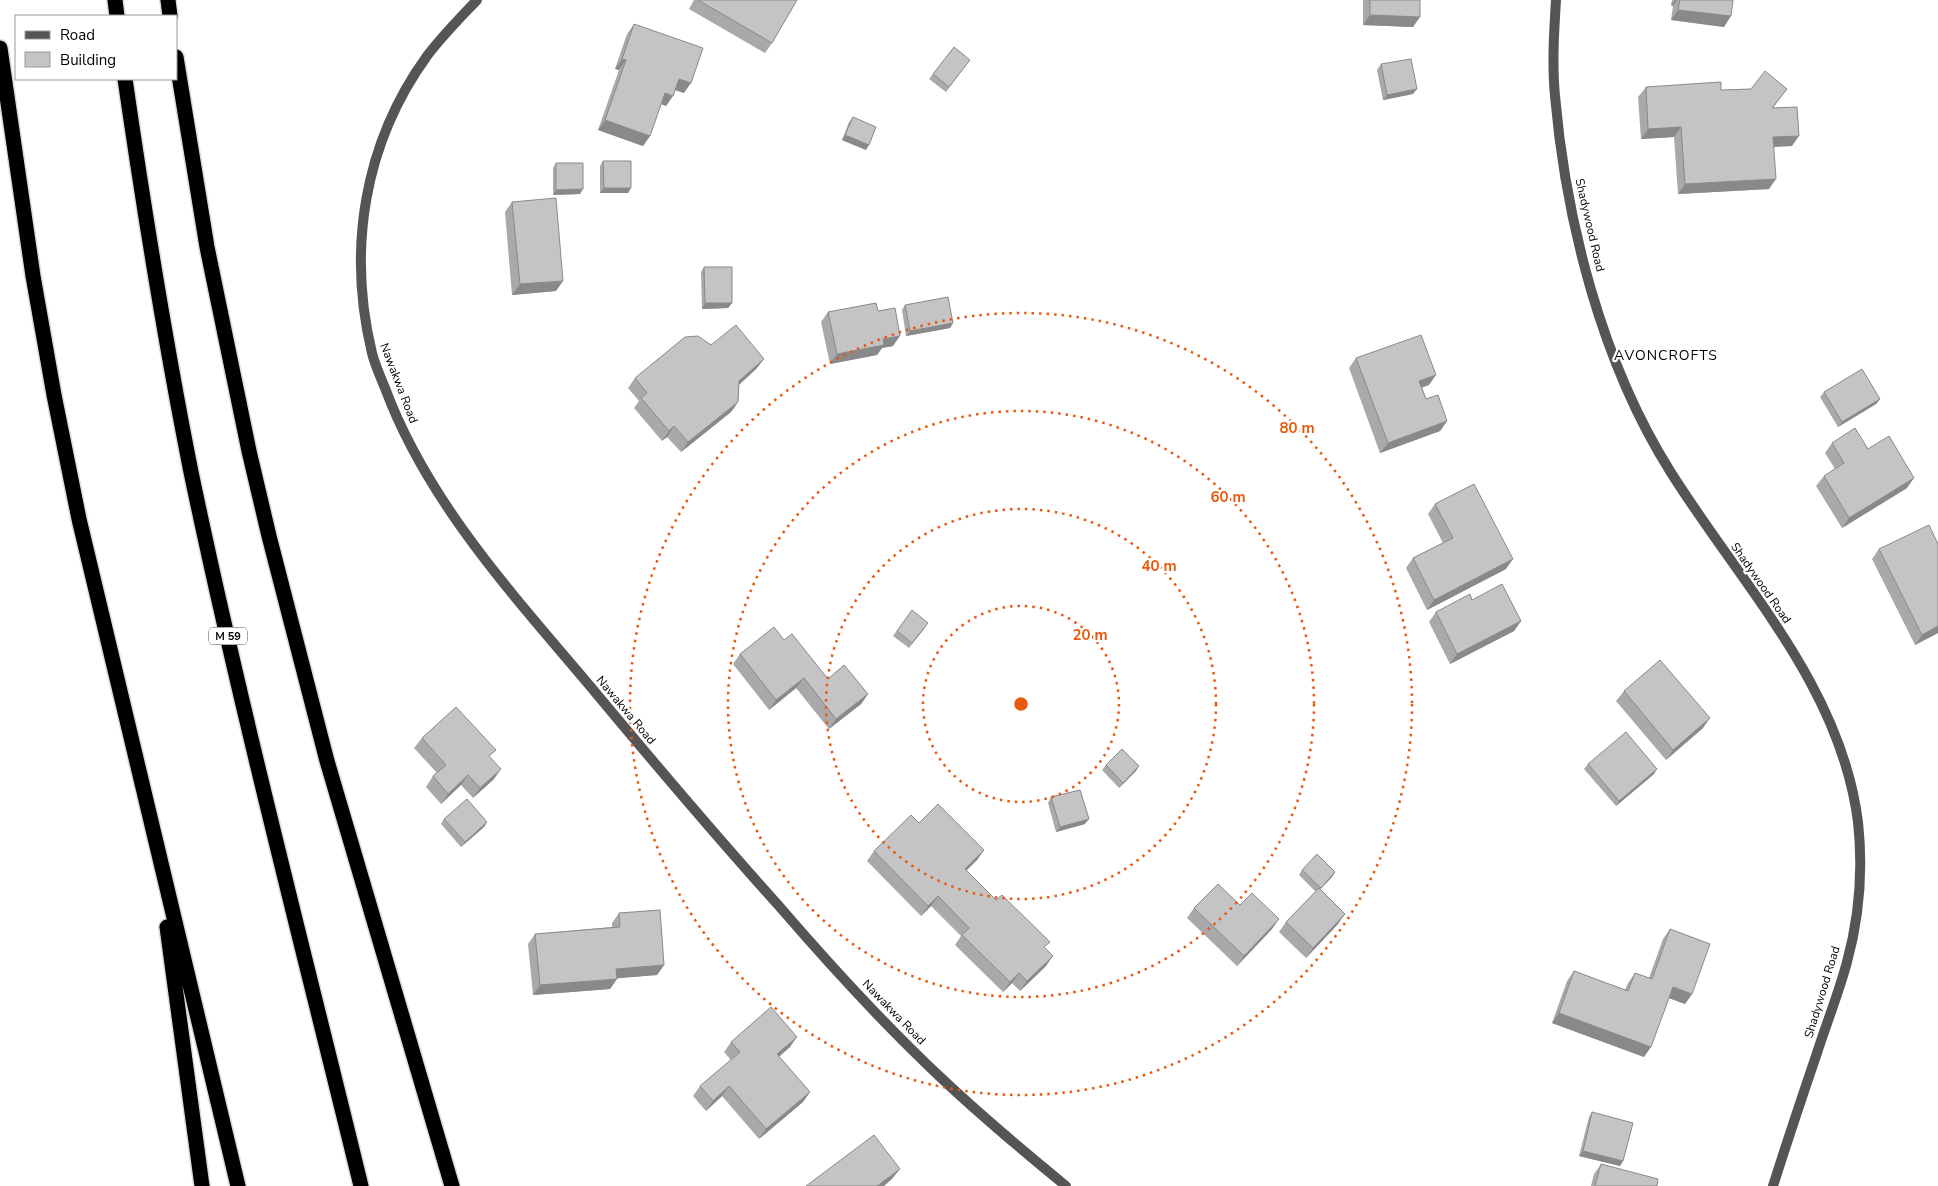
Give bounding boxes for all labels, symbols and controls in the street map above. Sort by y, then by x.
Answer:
legend [15,15,178,80]
text: Road [60,25,95,45]
text: Building [60,50,116,70]
street label: Shadywood Road [1571,177,1609,273]
street label: Nawakwa Road [376,341,422,425]
district label: AVONCROFTS [1614,346,1718,365]
text: 80 m [1279,418,1315,438]
text: 60 m [1210,487,1246,507]
street label: Shadywood Road [1727,539,1795,627]
text: 40 m [1141,556,1177,576]
text: 20 m [1072,625,1108,645]
road number: M 59 [209,628,247,644]
street label: Nawakwa Road [593,672,659,748]
centre of rings [1012,695,1030,713]
street label: Shadywood Road [1800,944,1844,1040]
street label: Nawakwa Road [859,976,929,1048]

